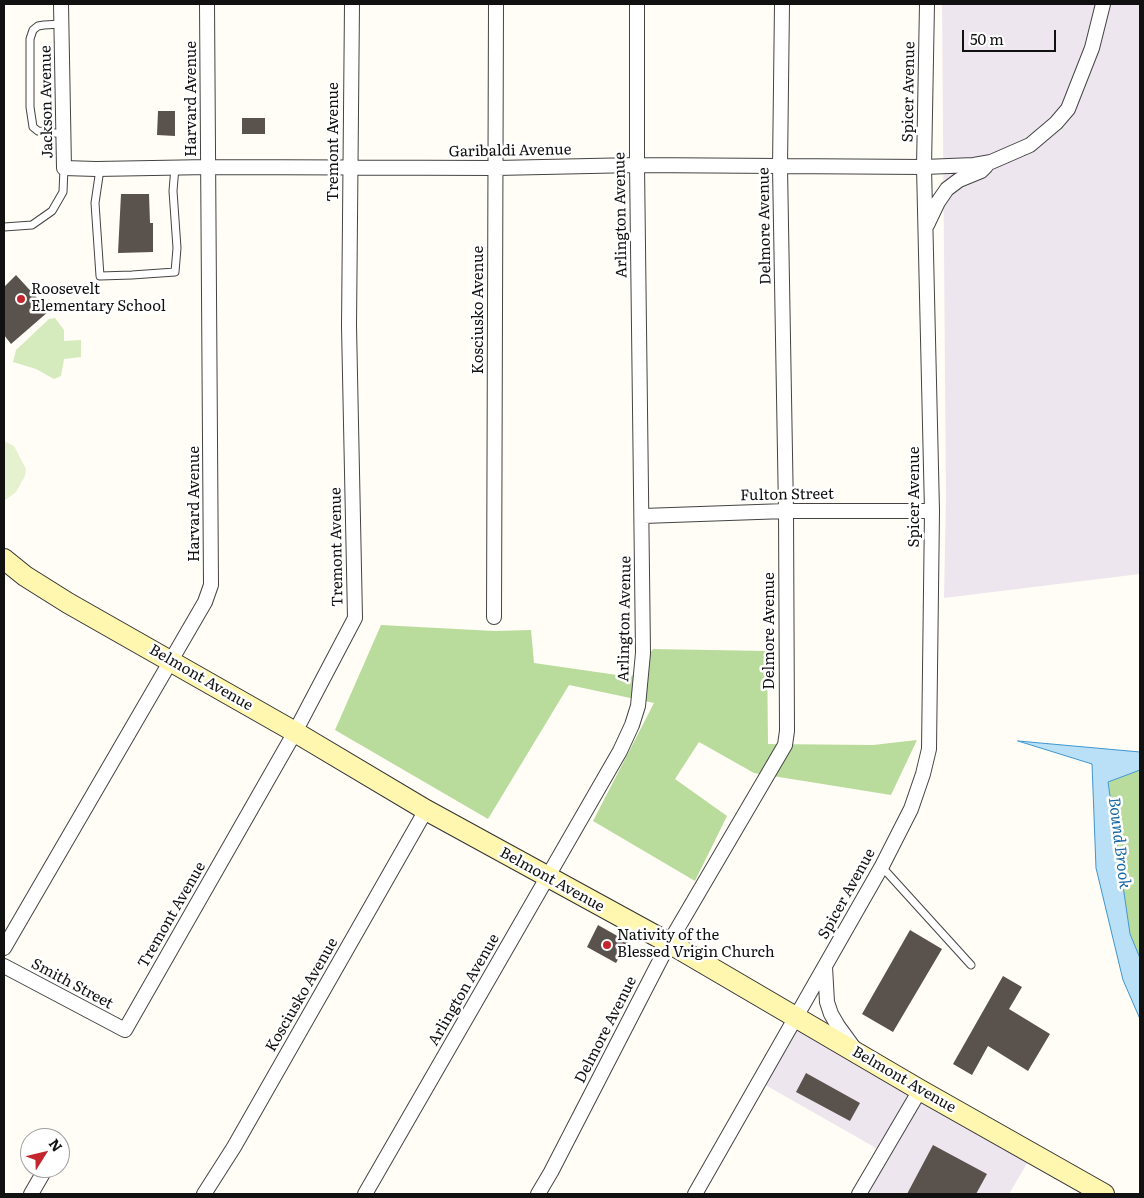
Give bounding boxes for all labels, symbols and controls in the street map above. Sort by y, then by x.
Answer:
scale bar [964,20,1058,52]
text: 50 m [970,27,1004,50]
street label: Harvard Avenue [183,41,201,157]
street label: Spicer Avenue [899,41,919,143]
street label: Jackson Avenue [37,45,57,159]
street label: Tremont Avenue [325,82,343,202]
street label: Garibaldi Avenue [448,141,572,161]
street label: Arlington Avenue [611,152,631,278]
street label: Delmore Avenue [755,167,775,285]
street label: Kosciusko Avenue [470,246,488,374]
place label: Roosevelt Elementary School [31,281,166,316]
marker: Roosevelt Elementary School [15,293,27,305]
street label: Harvard Avenue [186,446,204,562]
street label: Spicer Avenue [906,446,924,548]
street label: Fulton Street [740,485,834,505]
street label: Tremont Avenue [327,487,347,607]
street label: Arlington Avenue [615,556,635,682]
street label: Delmore Avenue [761,572,779,690]
street label: Belmont Avenue [146,641,256,715]
water label: Bound Brook [1104,796,1134,890]
street label: Belmont Avenue [497,844,607,916]
street label: Spicer Avenue [815,845,879,943]
street label: Tremont Avenue [134,859,210,971]
place label: Nativity of the Blessed Vrigin Church [617,927,775,962]
street label: Arlington Avenue [425,931,503,1049]
street label: Kosciusko Avenue [262,935,342,1055]
marker: Nativity of the Blessed Vrigin Church [601,939,613,951]
street label: Smith Street [28,955,116,1013]
street label: Delmore Avenue [571,974,641,1086]
street label: Belmont Avenue [849,1043,959,1117]
north arrow [20,1128,70,1178]
text: N [45,1134,68,1155]

